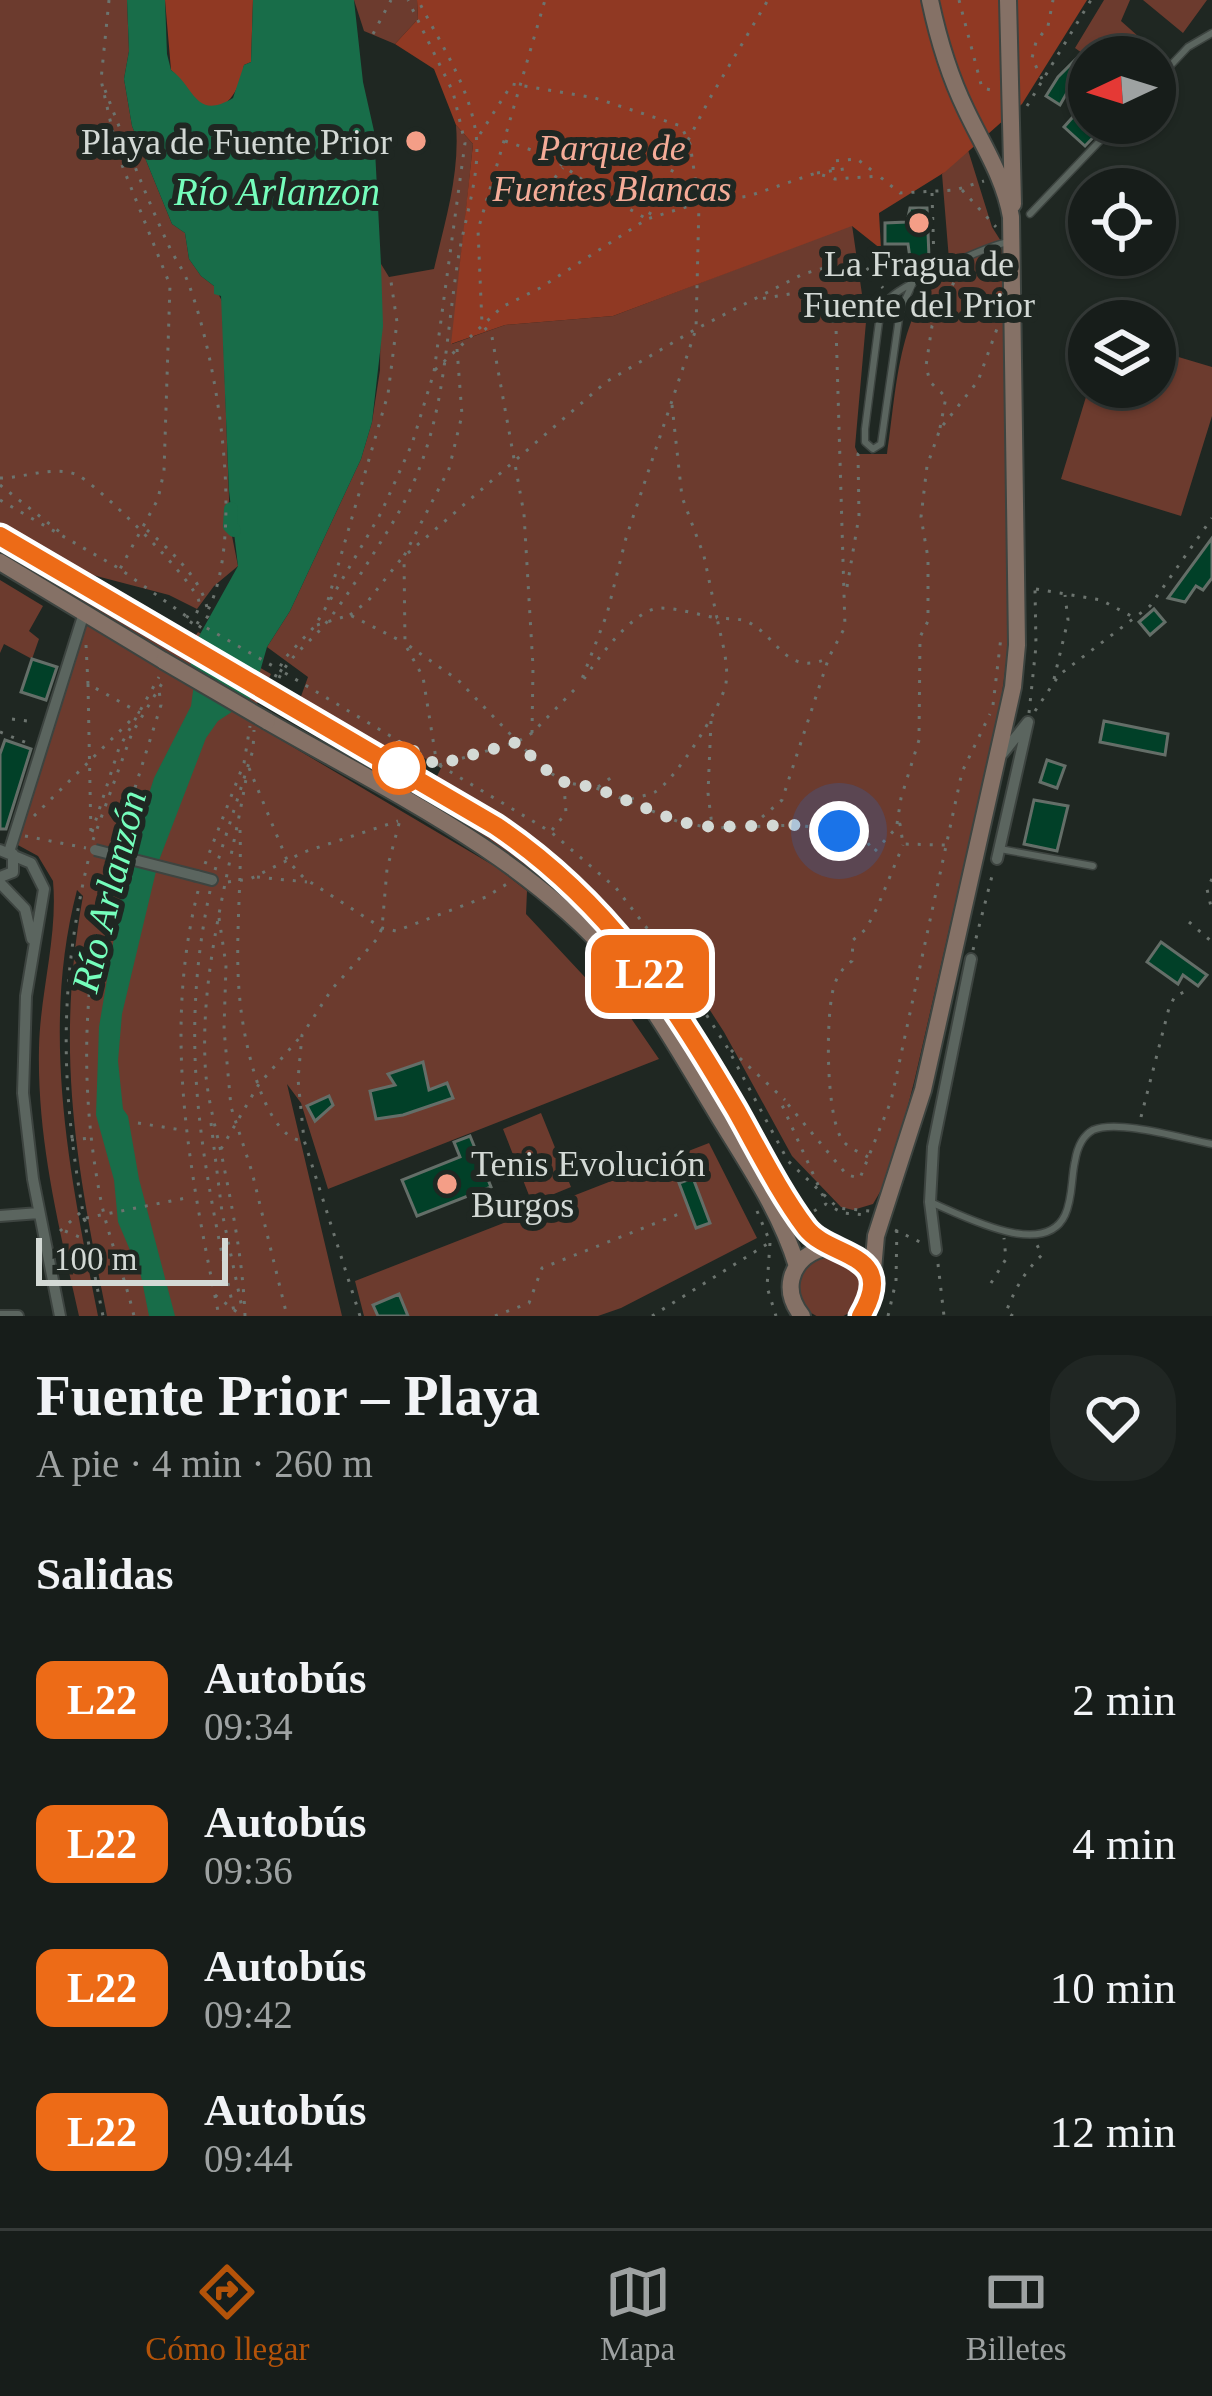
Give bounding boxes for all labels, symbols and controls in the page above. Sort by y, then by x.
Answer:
north arrow [1068,36,1176,144]
map controls [1068,36,1176,408]
place label: Playa de Fuente Prior [81,122,392,162]
marker: Playa de Fuente Prior [403,128,429,154]
park label: Parque de Fuentes Blancas [492,128,731,209]
button: locate [1068,168,1176,276]
water label: Río Arlanzon [173,170,380,213]
marker: La Fragua de Fuente del Prior [906,210,932,236]
place label: La Fragua de Fuente del Prior [803,244,1035,325]
button: layers [1068,300,1176,408]
unlabelled marker [374,743,424,793]
water label: Río Arlanzón [62,786,154,997]
your location [809,801,869,861]
line badge: L22 [581,935,719,1013]
text: L22 [615,951,685,997]
place label: Tenis Evolución Burgos [471,1144,705,1225]
marker: Tenis Evolución Burgos [434,1171,460,1197]
scale bar [36,1232,228,1285]
text: 100 m [54,1241,137,1277]
button: heart [1050,1355,1176,1481]
text: Fuente Prior – Playa [36,1364,540,1427]
text: A pie · 4 min · 260 m [36,1442,373,1485]
text: Salidas [36,1549,174,1599]
text: Autobús [204,1653,367,1703]
text: 2 min [1072,1675,1176,1725]
text: L22 [67,1677,137,1723]
text: 09:34 [204,1705,293,1748]
text: Autobús [204,1797,367,1847]
text: 4 min [1072,1819,1176,1869]
text: L22 [67,1821,137,1867]
text: 09:36 [204,1849,293,1892]
text: Autobús [204,1941,367,1991]
text: 10 min [1050,1963,1176,2013]
text: L22 [67,1965,137,2011]
text: 09:42 [204,1993,293,2036]
text: Autobús [204,2085,367,2135]
text: 12 min [1050,2107,1176,2157]
text: L22 [67,2109,137,2155]
text: 09:44 [204,2137,293,2180]
tab: Cómo llegar [145,2259,309,2368]
tab: Mapa [600,2259,675,2368]
tab: Billetes [966,2259,1067,2368]

